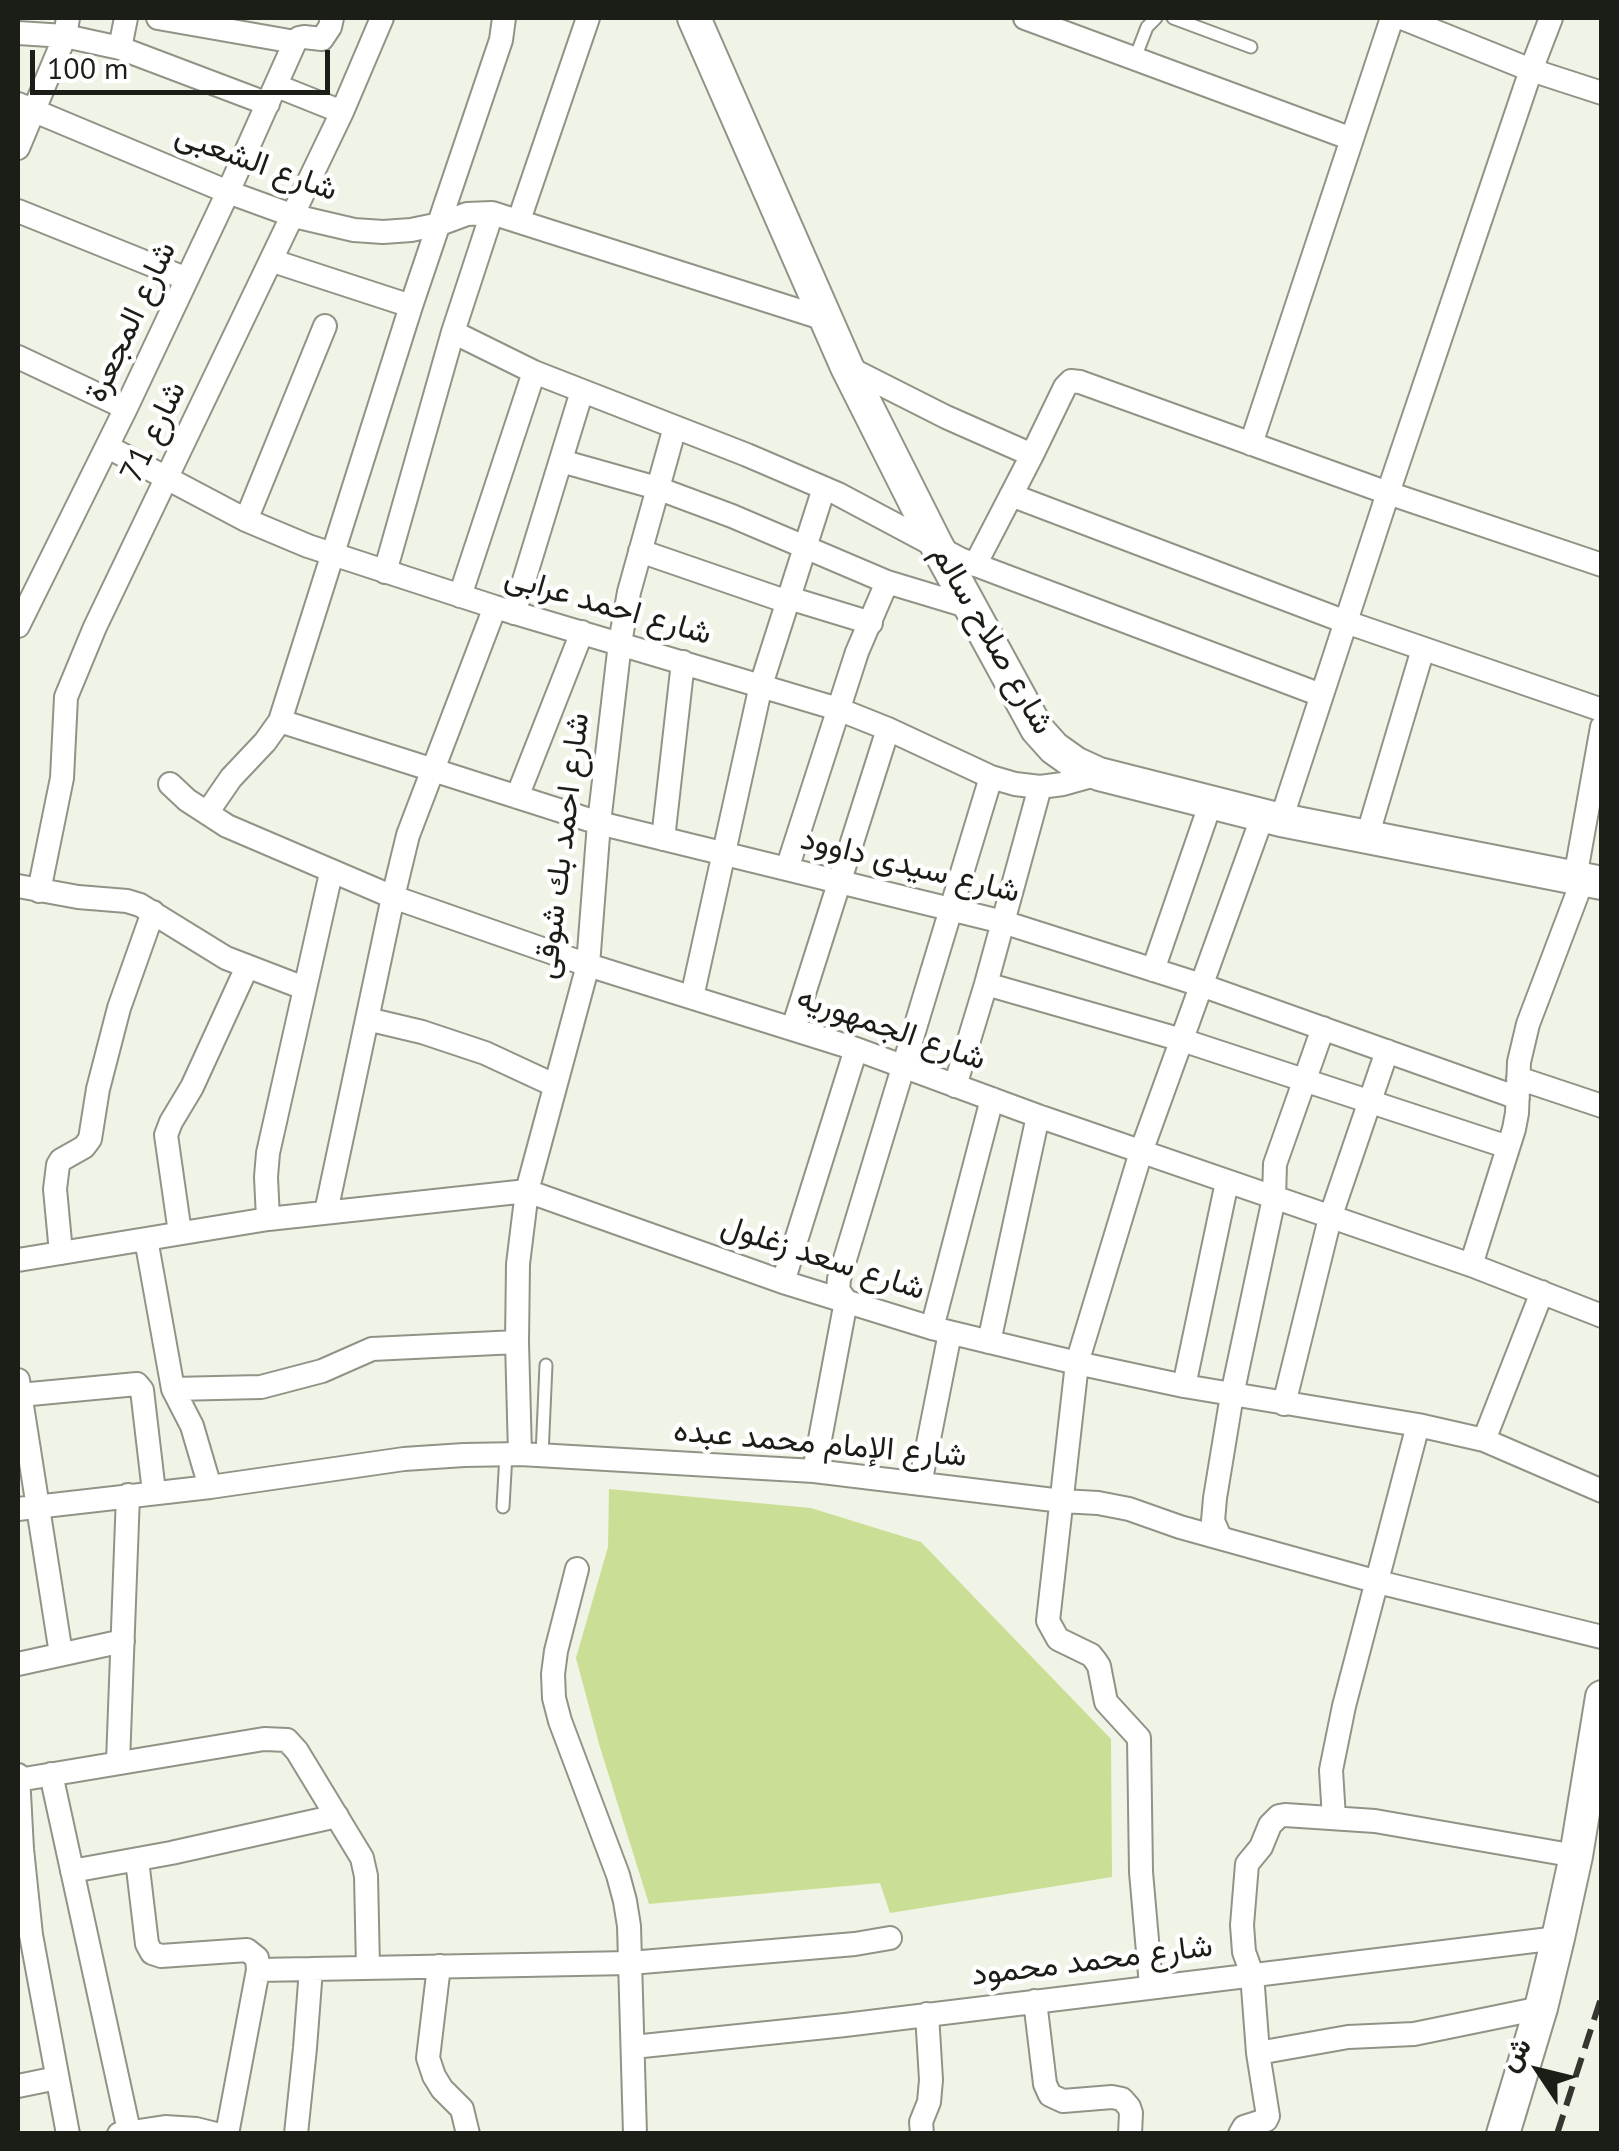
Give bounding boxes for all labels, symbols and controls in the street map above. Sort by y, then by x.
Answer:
scale bar [35,30,335,92]
text: 100 m [47,48,128,87]
street label: شارع الشعبى [170,116,342,210]
street label: شارع المجعرة [77,236,185,408]
street label: شارع 71 [113,375,195,489]
street label: شارع صلاح سالم [922,539,1062,741]
street label: شارع احمد عرابى [500,558,716,654]
street label: شارع احمد بك شوقى [528,711,598,981]
street label: شارع سيدى داوود [797,820,1023,912]
street label: شارع الجمهوريه [791,979,991,1079]
street label: شارع سعد زغلول [716,1207,930,1309]
street label: شارع الإمام محمد عبده [672,1412,968,1476]
street label: شارع محمد محمود [969,1927,1215,1995]
north arrow [1489,2021,1589,2121]
text: ش [1489,2029,1539,2078]

